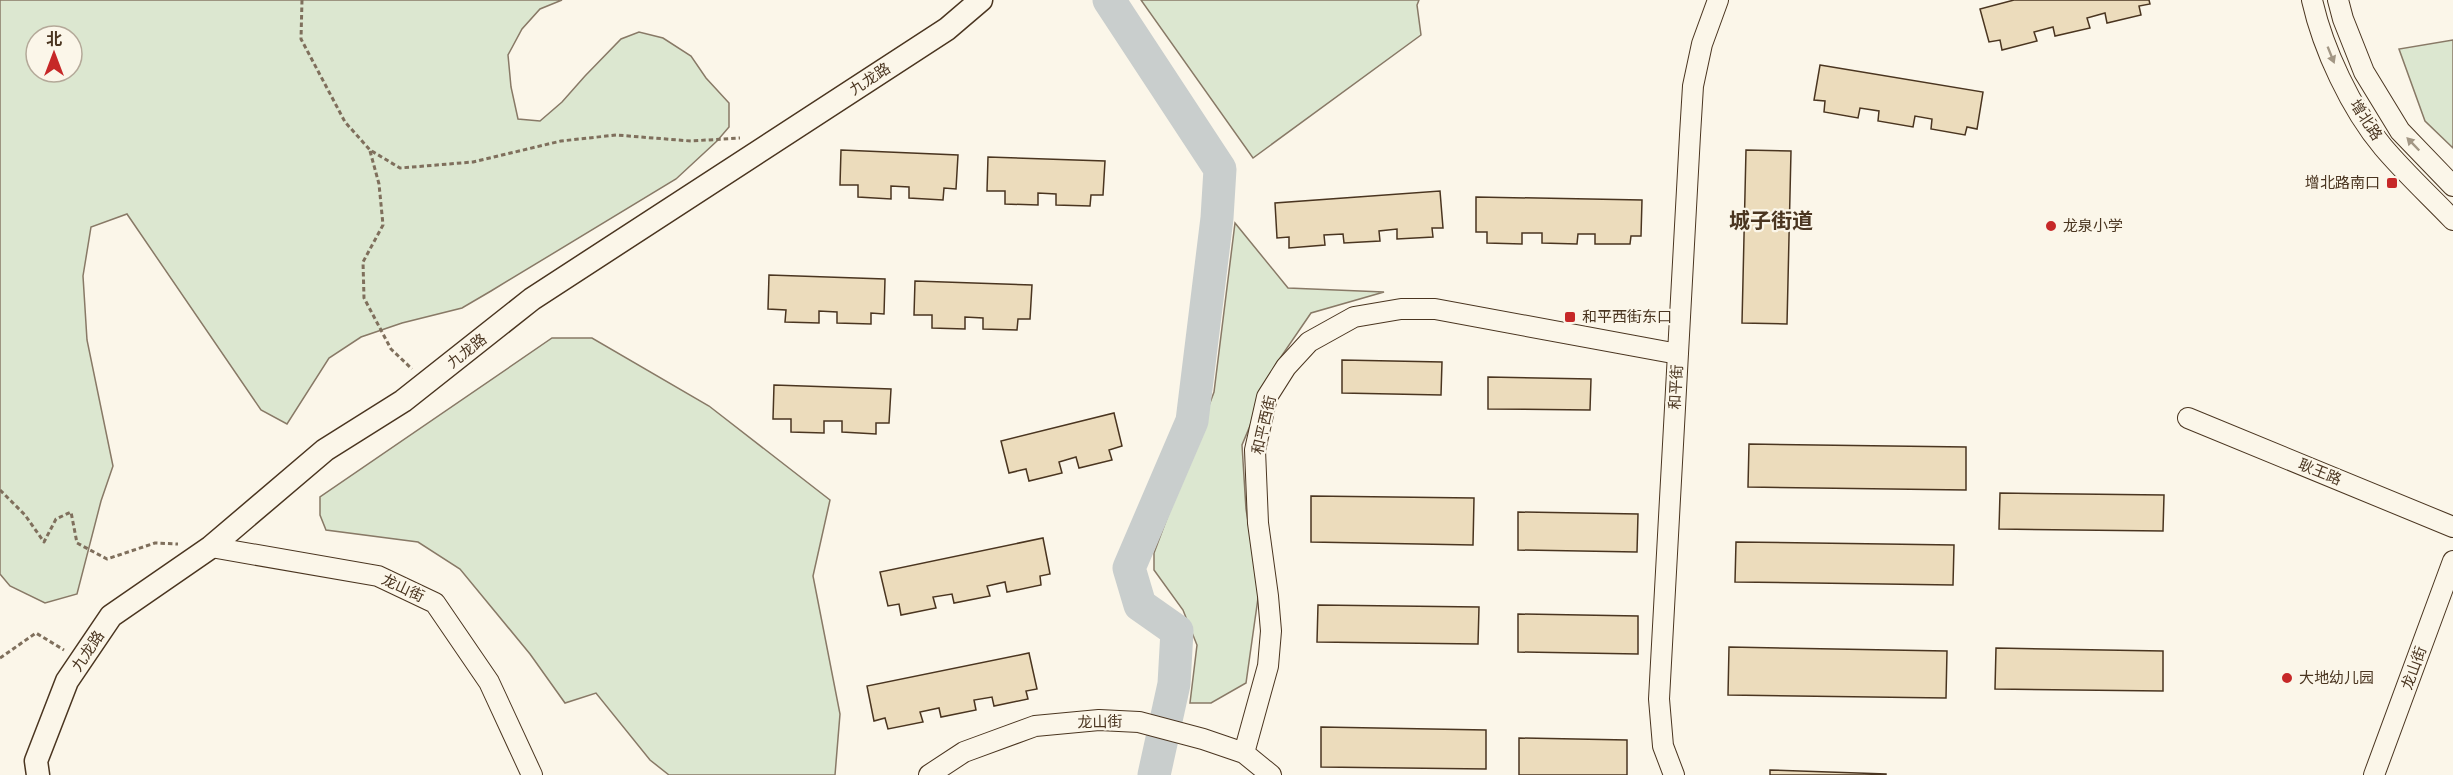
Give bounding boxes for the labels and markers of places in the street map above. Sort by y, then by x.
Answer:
place label: 增北路南口 [2305,174,2380,191]
marker: 增北路南口 [2385,176,2399,190]
place label: 龙泉小学 [2063,217,2123,234]
marker: 龙泉小学 [2044,219,2058,233]
place label: 和平西街东口 [1582,308,1672,325]
marker: 和平西街东口 [1563,310,1577,324]
place label: 大地幼儿园 [2299,669,2374,686]
marker: 大地幼儿园 [2280,671,2294,685]

